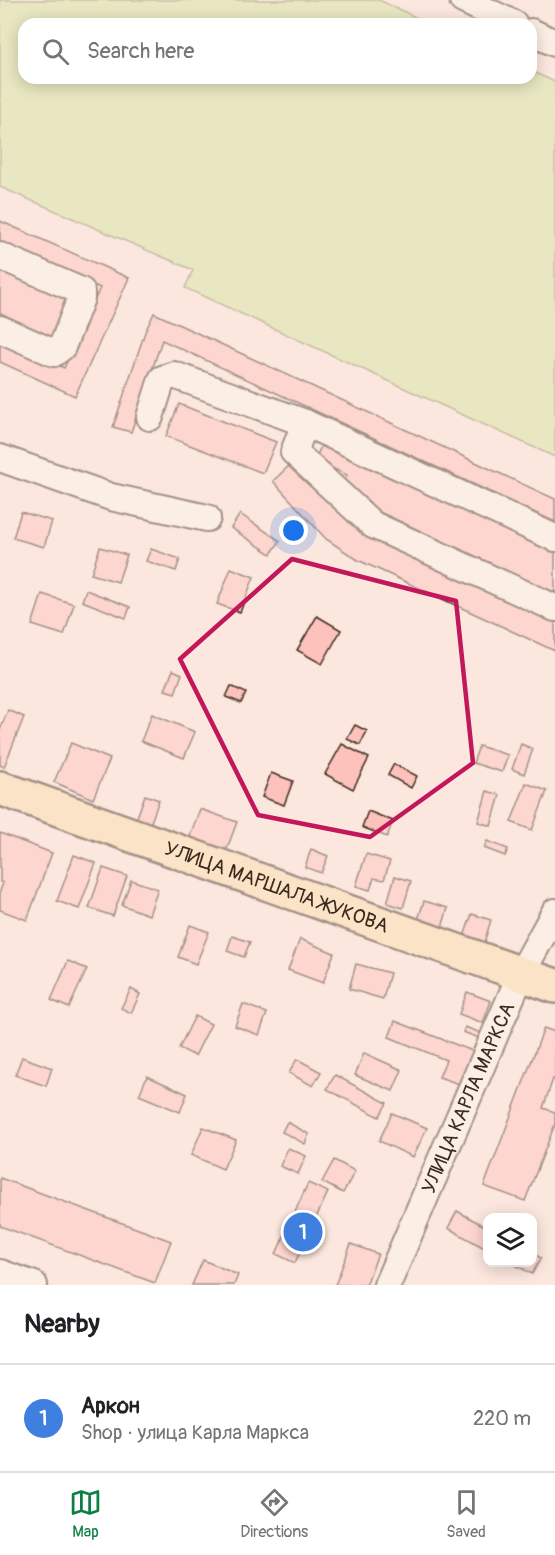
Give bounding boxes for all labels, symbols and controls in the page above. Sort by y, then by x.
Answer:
search box [18,18,537,84]
icon: search [39,35,72,68]
text: Search here [87,37,194,65]
your location [279,516,308,545]
street label: УЛИЦА МАРШАЛА ЖУКОВА [161,836,392,939]
street label: УЛИЦА КАРЛА МАРКСА [416,999,520,1197]
pin: 1 [284,1210,322,1254]
map controls [483,1213,537,1267]
button: layers [483,1213,537,1267]
text: Nearby [24,1308,100,1340]
text: Аркон [81,1392,140,1420]
text: 1 [40,1406,47,1431]
text: 220 m [473,1406,531,1431]
text: Shop · улица Карла Маркса [81,1420,309,1445]
tab: Map [69,1486,102,1542]
tab: Directions [240,1486,308,1542]
tab: Saved [446,1486,486,1542]

